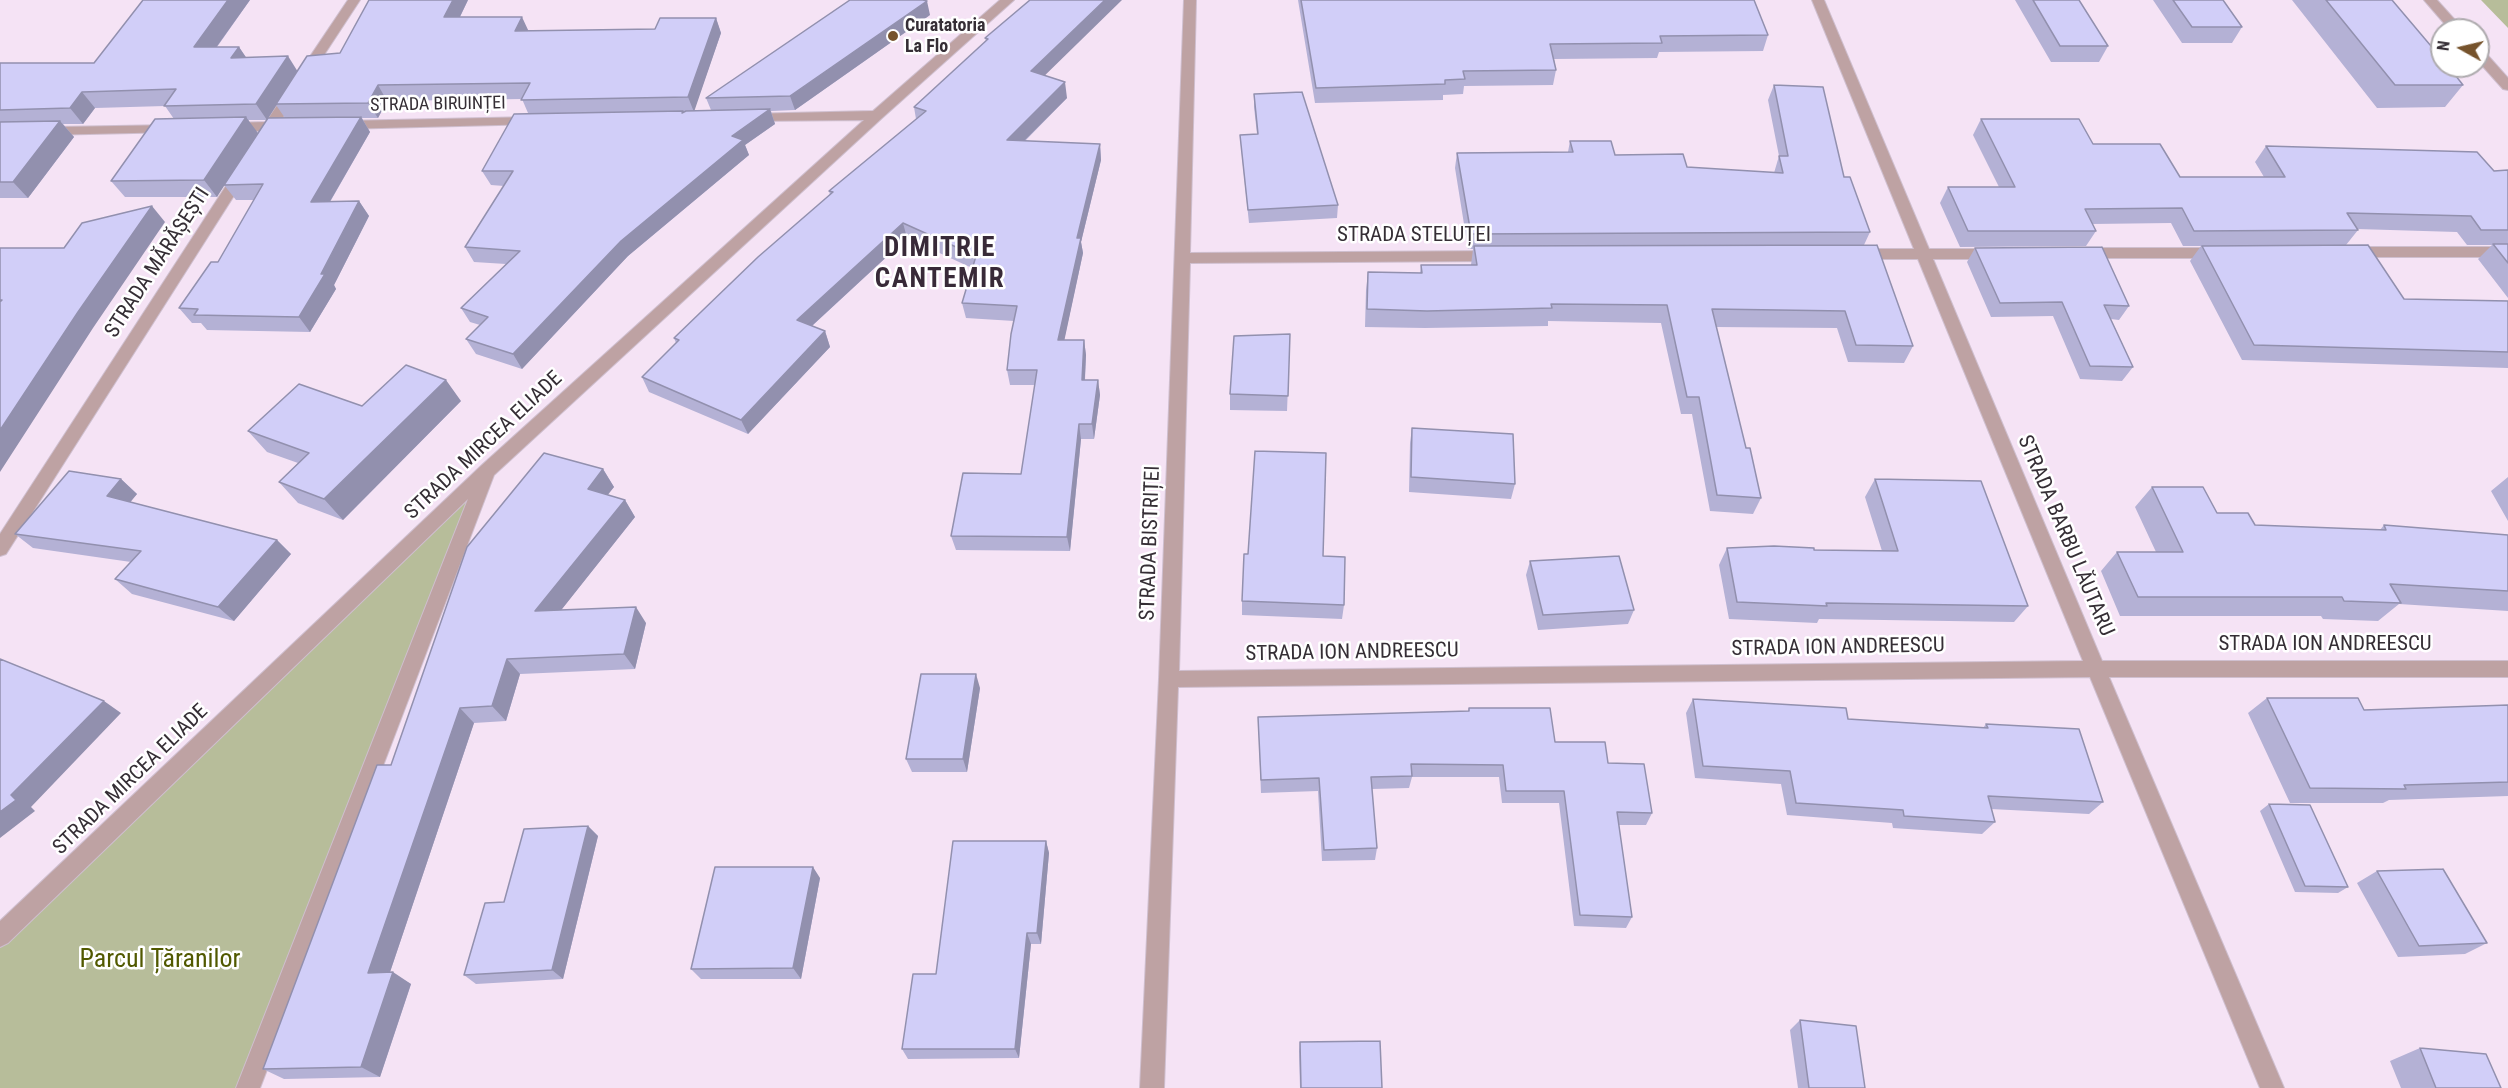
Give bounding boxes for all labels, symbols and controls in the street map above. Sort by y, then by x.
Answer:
place label: Curatatoria La Flo [905,15,985,57]
north arrow [2430,18,2490,78]
marker: Curatatoria La Flo [886,29,900,43]
text: N [2434,40,2454,52]
street label: STRADA BIRUINȚEI [370,93,506,117]
street label: STRADA MĂRĂȘEȘTI [100,183,216,343]
street label: STRADA STELUȚEI [1337,223,1491,249]
district label: DIMITRIE CANTEMIR [875,233,1005,296]
street label: STRADA MIRCEA ELIADE [400,367,568,525]
street label: STRADA BARBU LĂUTARU [2011,432,2119,640]
street label: STRADA BISTRIȚEI [1136,465,1166,621]
street label: STRADA ION ANDREESCU [2218,632,2432,658]
street label: STRADA ION ANDREESCU [1731,634,1945,662]
street label: STRADA ION ANDREESCU [1245,639,1459,667]
street label: STRADA MIRCEA ELIADE [48,699,214,861]
park label: Parcul Țăranilor [80,944,240,976]

